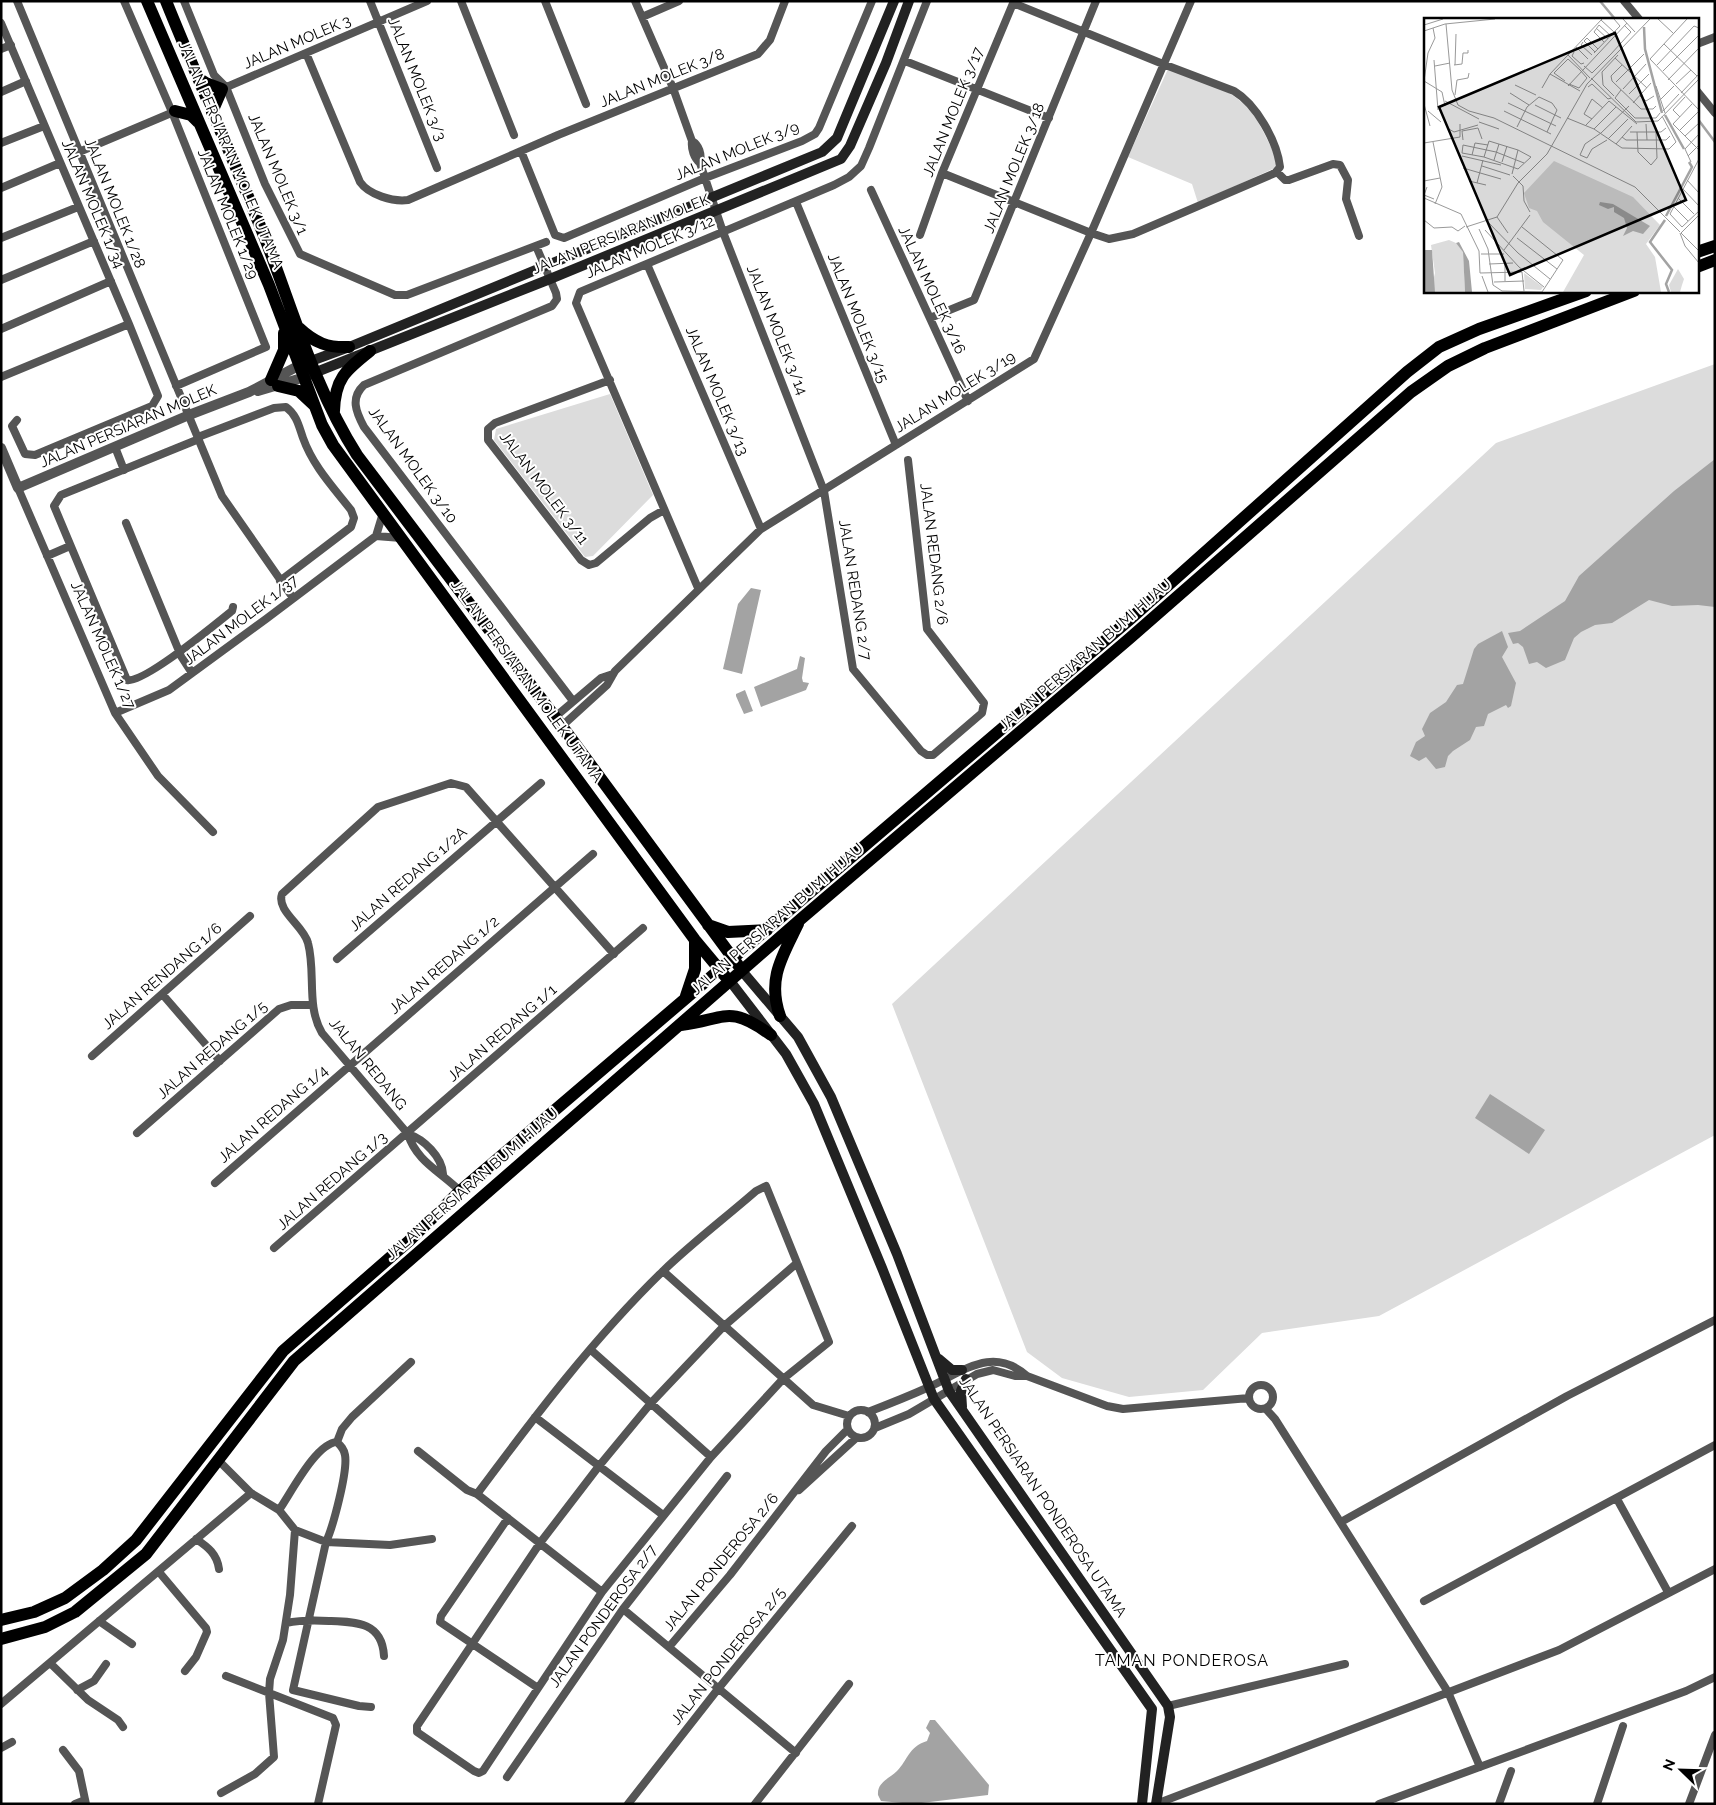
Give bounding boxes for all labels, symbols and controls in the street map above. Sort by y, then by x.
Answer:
street label: JALAN MOLEK 3 [241,11,353,73]
street label: JALAN MOLEK 3/3 [384,15,450,143]
inset map [1424,18,1698,292]
street label: JALAN PERSIARAN MOLEK UTAMA [175,38,287,272]
street label: JALAN MOLEK 3/8 [597,45,727,111]
street label: JALAN MOLEK 3/17 [919,45,987,179]
street label: JALAN MOLEK 3/18 [980,100,1048,236]
street label: JALAN MOLEK 3/1 [244,111,312,238]
street label: JALAN MOLEK 3/9 [672,118,802,184]
street label: JALAN MOLEK 1/28 [81,135,149,271]
street label: JALAN MOLEK 1/34 [58,137,128,271]
street label: JALAN MOLEK 1/29 [194,146,262,282]
street label: JALAN PERSIARAN MOLEK [530,190,713,278]
street label: JALAN MOLEK 3/12 [583,212,717,282]
street label: JALAN MOLEK 3/16 [894,223,970,357]
street label: JALAN MOLEK 3/15 [824,250,892,386]
street label: JALAN MOLEK 3/14 [743,262,811,398]
street label: JALAN MOLEK 3/13 [682,324,752,458]
street label: JALAN MOLEK 3/19 [891,347,1019,436]
street label: JALAN PERSIARAN MOLEK [37,380,219,471]
street label: JALAN MOLEK 3/10 [365,403,461,527]
street label: JALAN MOLEK 3/11 [496,428,593,548]
street label: JALAN REDANG 2/6 [916,482,952,626]
street label: JALAN REDANG 2/7 [835,519,875,661]
street label: JALAN MOLEK 1/37 [180,571,302,669]
street label: JALAN PERSIARAN BUMI HIJAU [995,575,1175,735]
street label: JALAN PERSIARAN MOLEK UTAMA [447,576,607,786]
street label: JALAN MOLEK 1/27 [67,578,139,712]
street label: JALAN REDANG 1/2A [345,823,471,935]
street label: JALAN PERSIARAN BUMI HIJAU [687,839,867,999]
street label: JALAN REDANG 1/2 [385,912,503,1018]
street label: JALAN RENDANG 1/6 [98,919,226,1033]
street label: JALAN REDANG 1/1 [444,980,561,1085]
street label: JALAN REDANG 1/5 [153,997,271,1103]
street label: JALAN REDANG [325,1014,411,1114]
street label: JALAN REDANG 1/4 [215,1062,331,1166]
street label: JALAN PERSIARAN BUMI HIJAU [382,1104,562,1264]
street label: JALAN REDANG 1/3 [273,1128,391,1234]
street label: JALAN PERSIARAN PONDEROSA UTAMA [955,1373,1131,1621]
street label: JALAN PONDEROSA 2/6 [660,1489,782,1635]
street label: JALAN PONDEROSA 2/7 [545,1541,661,1691]
street label: JALAN PONDEROSA 2/5 [667,1584,789,1728]
district label: TAMAN PONDEROSA [1095,1651,1269,1670]
north arrow [1656,1745,1706,1795]
text: N [1660,1757,1678,1773]

